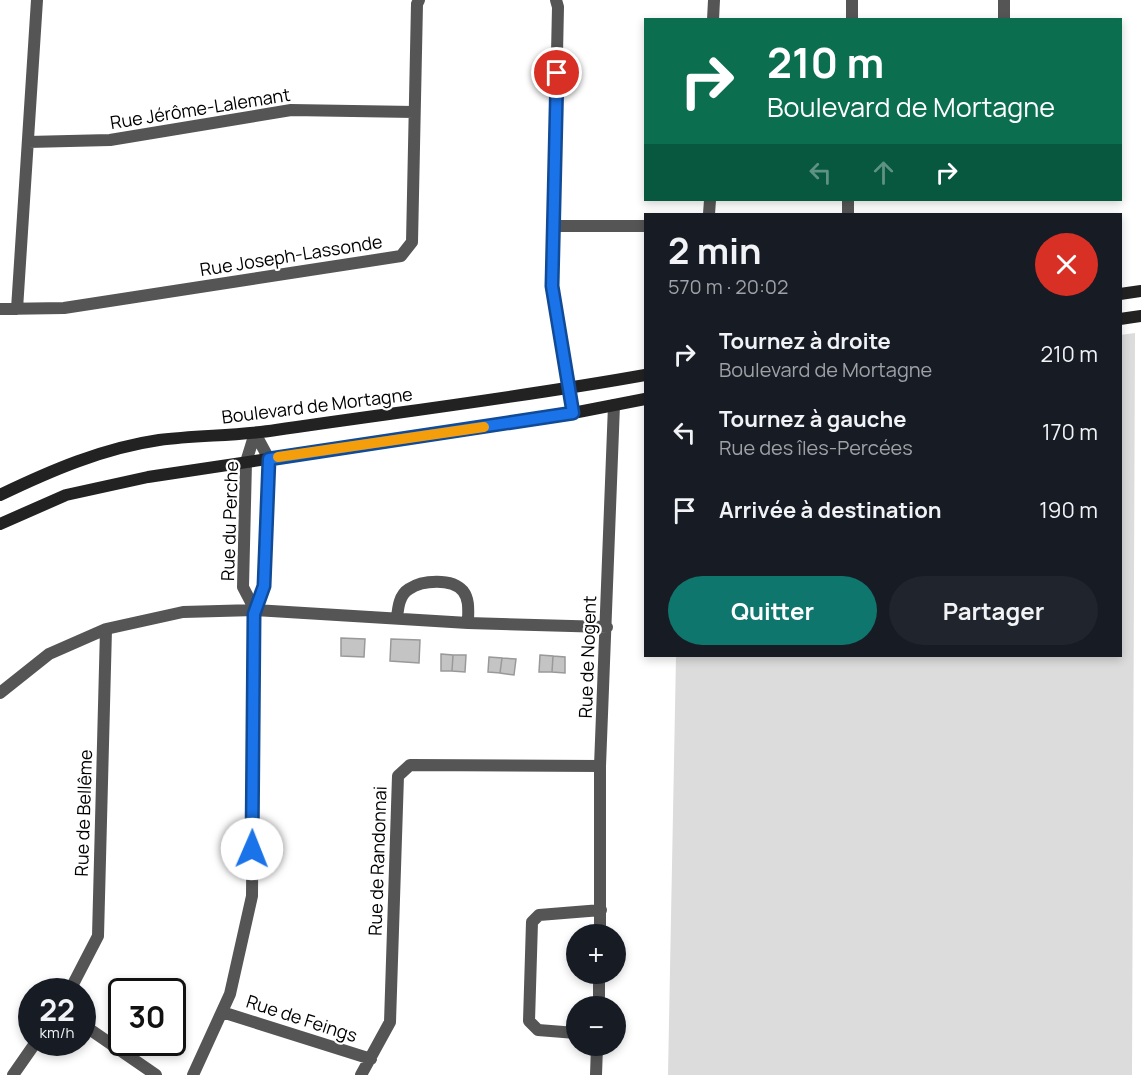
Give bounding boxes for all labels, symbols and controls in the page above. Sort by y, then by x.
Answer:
text: 210 m [767,33,884,91]
icon: right [668,42,746,120]
pin [531,47,582,98]
icon: arrive [540,56,573,89]
street label: Rue Jérôme-Lalemant [108,82,292,134]
text: Boulevard de Mortagne [767,88,1055,125]
icon: left [804,156,837,189]
icon: ahead [867,156,900,189]
icon: right [930,156,963,189]
text: 2 min [668,226,762,275]
street label: Rue Joseph-Lassonde [198,229,384,281]
button: close [1035,233,1098,296]
text: 570 m · 20:02 [668,273,788,300]
text: Tournez à droite [719,326,891,356]
icon: right [668,338,701,371]
text: 210 m [1040,339,1098,369]
text: Boulevard de Mortagne [719,356,932,383]
street label: Boulevard de Mortagne [220,381,414,429]
text: Tournez à gauche [719,404,906,434]
icon: left [668,416,701,449]
text: 170 m [1042,417,1098,447]
text: Rue des îles-Percées [719,434,913,461]
street label: Rue du Perche [215,461,243,581]
icon: arrive [668,494,701,527]
text: Arrivée à destination [719,495,942,525]
text: 190 m [1039,495,1098,525]
button: Quitter [668,576,877,645]
button: Partager [889,576,1098,645]
street label: Rue de Nogent [573,595,601,719]
street label: Rue de Bellême [69,749,97,877]
street label: Rue de Randonnai [362,786,392,936]
position arrow [220,817,284,881]
map controls [566,924,626,1056]
button: + [566,924,626,984]
speed limit sign: 30 [108,978,186,1056]
text: 22 [39,989,75,1030]
street label: Rue de Feings [243,989,361,1047]
button: − [566,996,626,1056]
text: km/h [40,1022,74,1043]

